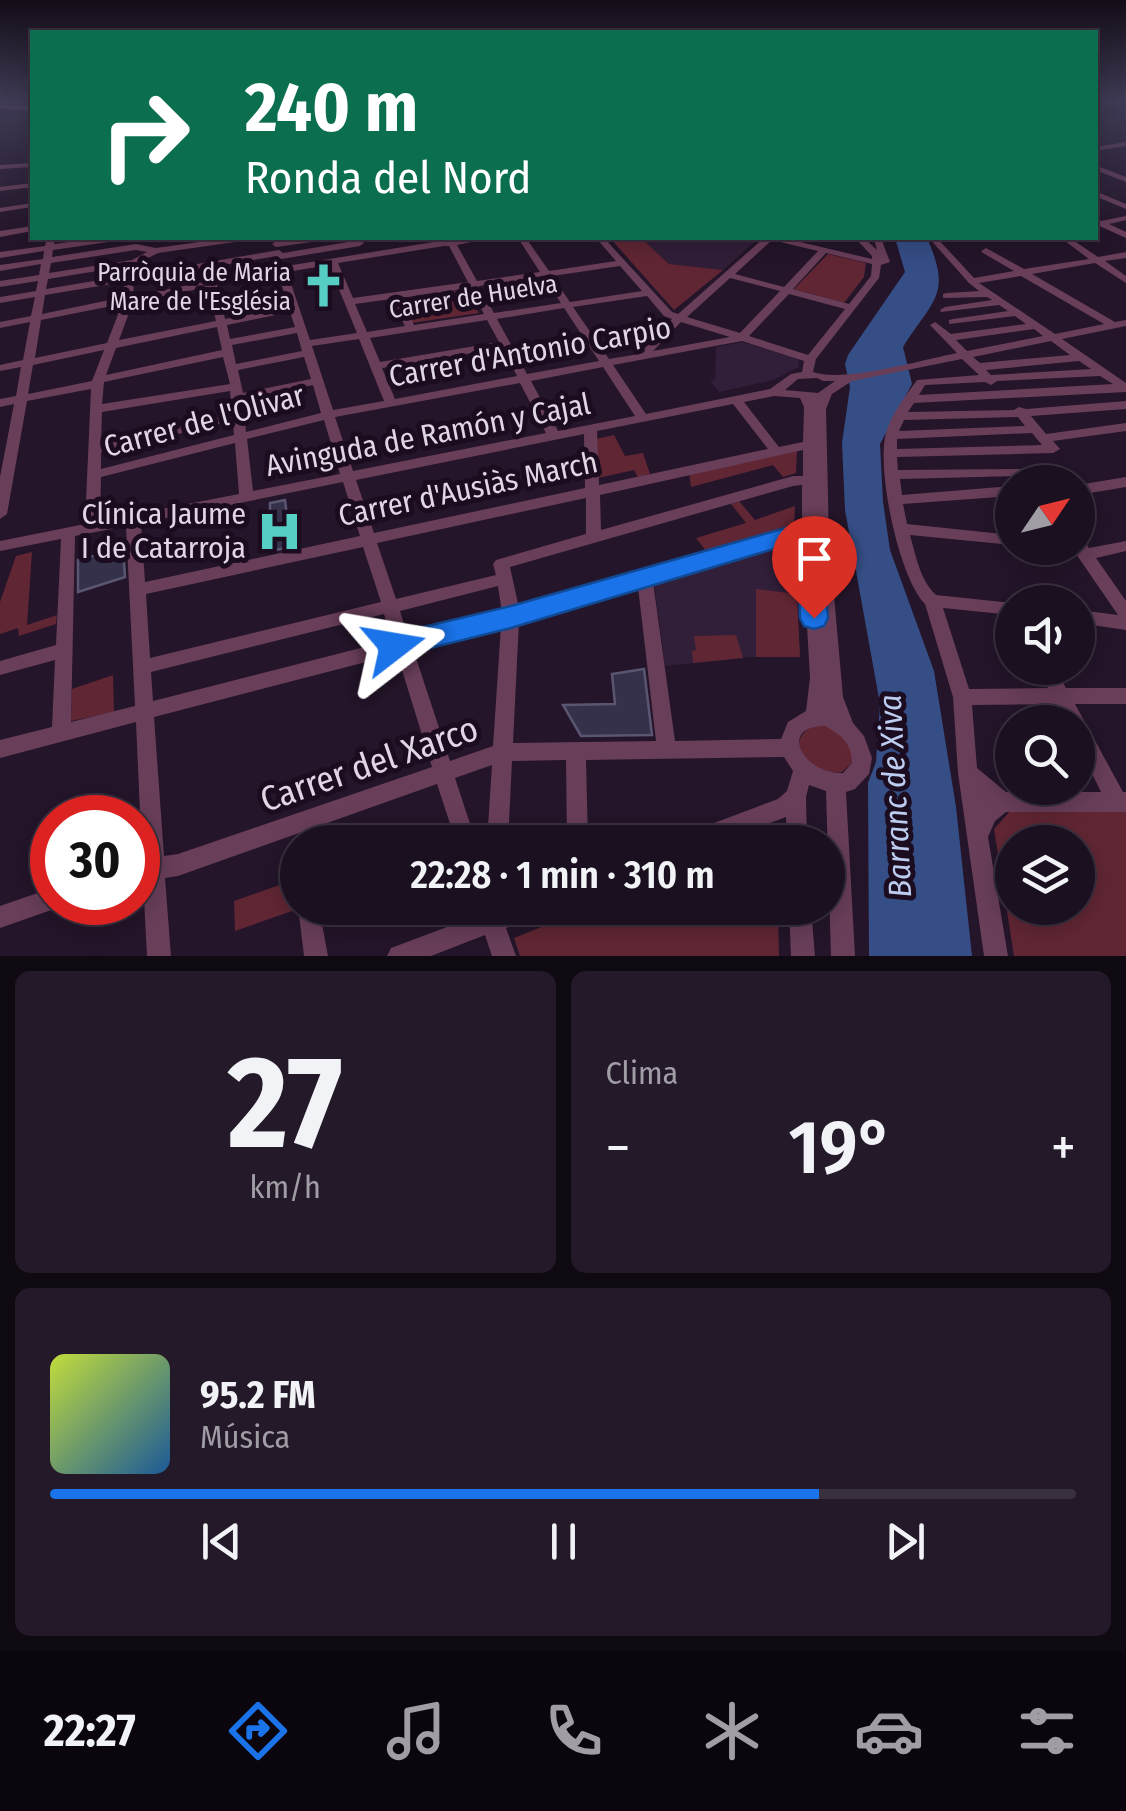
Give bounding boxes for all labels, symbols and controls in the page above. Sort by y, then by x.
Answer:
text: 240 m [245,66,418,150]
icon: right [80,70,210,200]
text: Ronda del Nord [245,151,531,205]
place label: Parròquia de Maria Mare de l'Església [97,258,291,317]
church icon: Parròquia de Maria Mare de l'Església [300,262,348,310]
street label: Carrer de Huelva [387,269,559,325]
street label: Carrer d'Antonio Carpio [386,309,674,395]
street label: Carrer de l'Olivar [100,377,309,465]
street label: Avinguda de Ramón y Cajal [263,386,593,484]
street label: Carrer d'Ausiàs March [335,444,601,534]
north arrow [995,465,1095,565]
map controls [995,465,1095,925]
place label: Clínica Jaume I de Catarroja [81,496,246,566]
hospital icon: Clínica Jaume I de Catarroja [255,507,303,555]
pin [772,516,857,619]
icon: arrive [787,531,842,586]
button: sound [995,585,1095,685]
position arrow [342,594,446,698]
water label: Barranc de Xiva [871,693,919,899]
button: search [995,705,1095,805]
street label: Carrer del Xarco [255,707,483,821]
speed limit sign: 30 [30,795,160,925]
button: layers [995,825,1095,925]
text: 22:28 · 1 min · 310 m [410,852,715,898]
text: 27 [228,1025,343,1181]
text: Clima [606,1054,678,1092]
text: 19° [788,1103,893,1193]
text: − [606,1115,630,1181]
text: + [1051,1115,1076,1181]
text: km/h [250,1168,321,1206]
text: 95.2 FM [200,1372,316,1418]
text: Música [200,1418,290,1456]
icon: previous [194,1514,249,1569]
icon: pause [536,1514,591,1569]
icon: next [878,1514,933,1569]
icon: directions [223,1696,293,1766]
icon: music [381,1696,451,1766]
icon: phone [539,1696,609,1766]
icon: climate [697,1696,767,1766]
icon: car [854,1696,924,1766]
icon: filters [1012,1696,1082,1766]
text: 22:27 [44,1704,136,1758]

